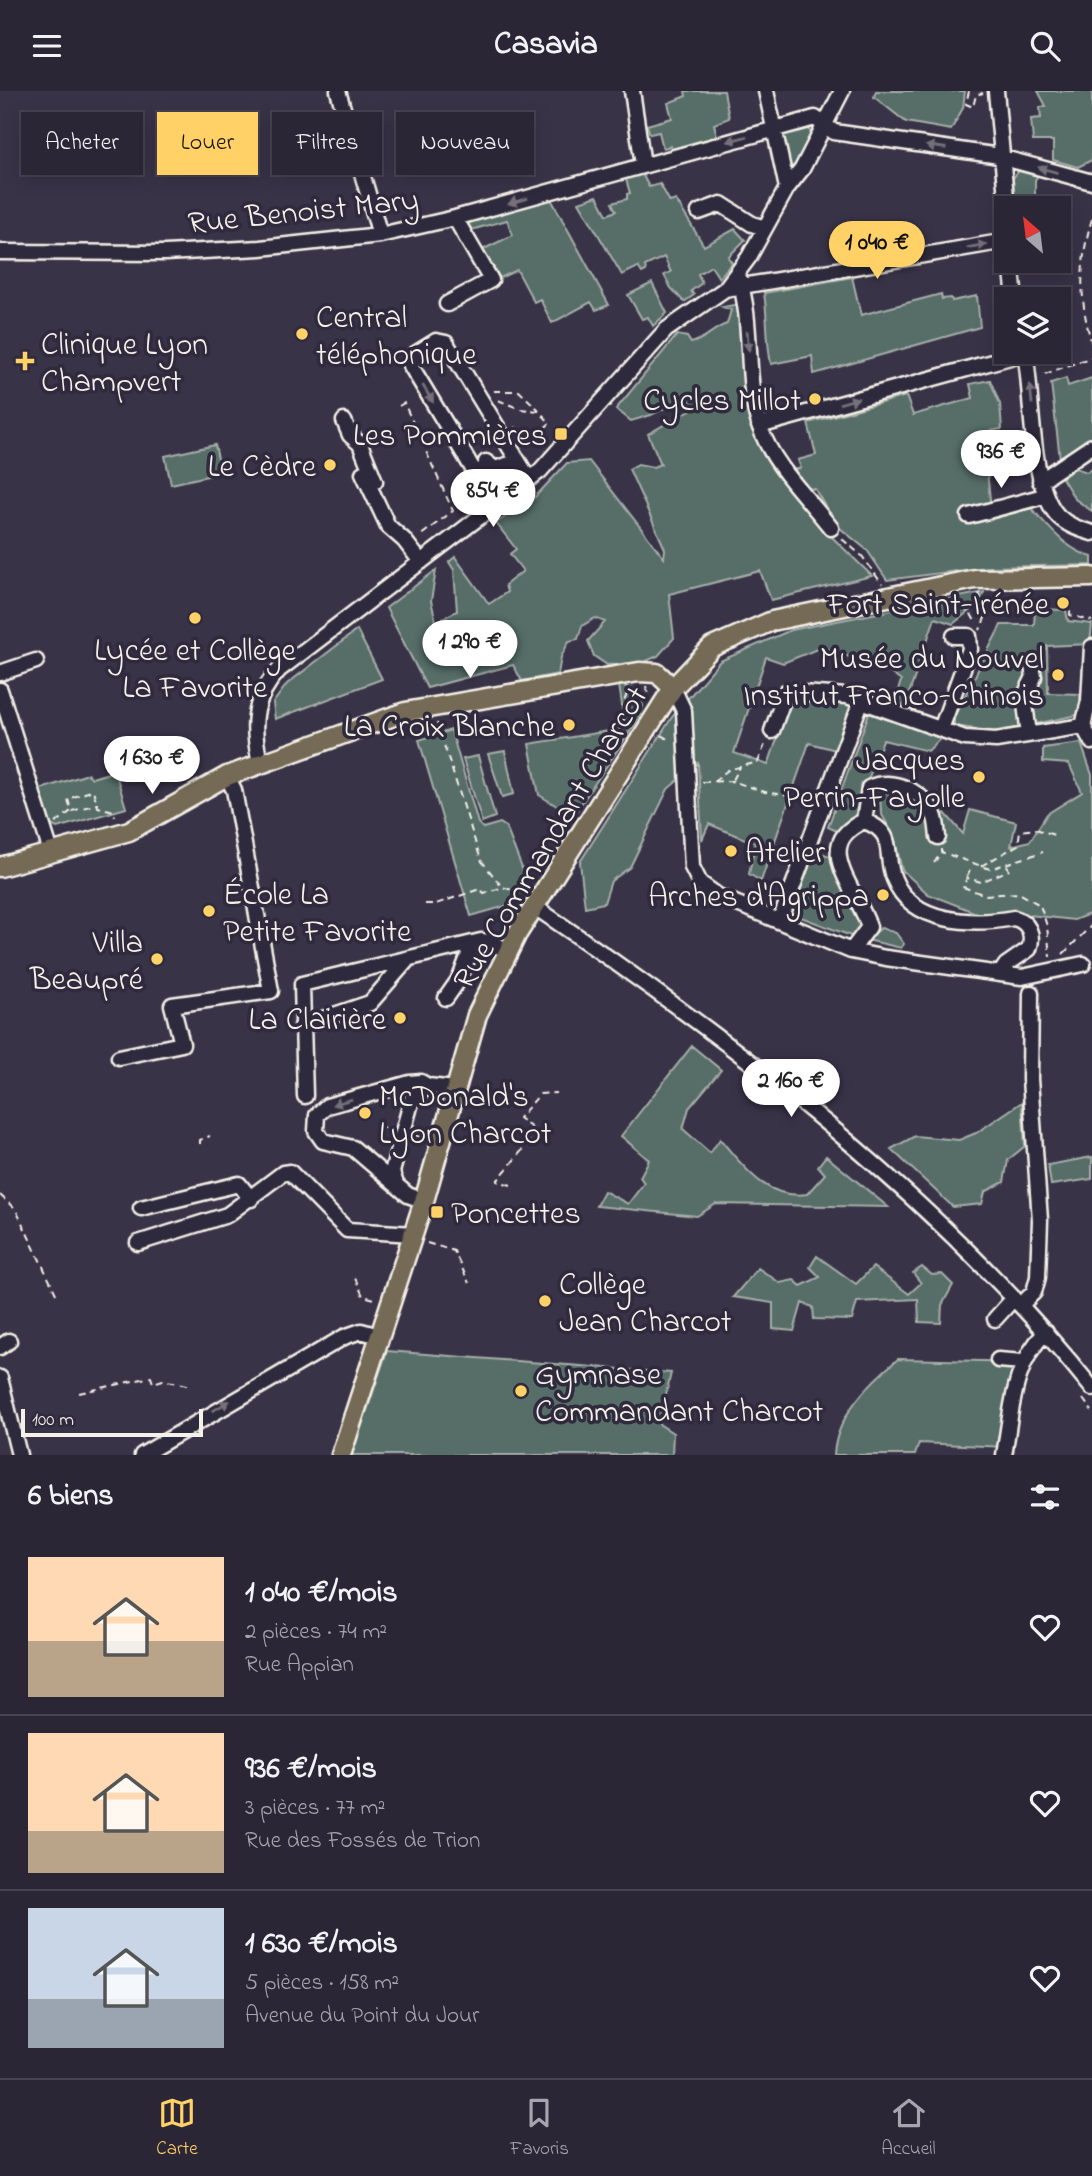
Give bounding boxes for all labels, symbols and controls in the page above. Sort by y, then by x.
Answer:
text: Casavia [494,22,598,69]
icon: menu [28,27,66,65]
icon: search [1026,27,1064,65]
chip: Acheter [21,112,143,175]
chip: Louer [157,112,258,175]
chip: Filtres [272,112,382,175]
chip: Nouveau [396,112,534,175]
one-way arrow [726,135,747,145]
one-way arrow [925,141,947,152]
one-way arrow [1037,164,1058,174]
street label: Rue Benoist Mary [186,178,421,249]
one-way arrow [507,196,528,206]
north arrow [994,196,1071,273]
map controls [994,196,1071,364]
pin: 1 040 € [812,221,942,281]
text: 1 040 € [845,227,909,260]
one-way arrow [967,240,989,251]
button: layers [994,287,1071,364]
place label: Central téléphonique [316,296,477,380]
place label: Clinique Lyon Champvert [41,323,208,407]
marker: Central téléphonique [294,326,310,342]
one-way arrow [743,330,754,352]
marker: Clinique Lyon Champvert [15,351,35,371]
place label: Cycles Millot [643,379,801,426]
one-way arrow [1025,383,1036,405]
one-way arrow [421,384,434,404]
marker: Cycles Millot [807,391,823,407]
one-way arrow [838,395,860,406]
place label: Les Pommières [353,414,547,461]
marker: Les Pommières [553,426,569,442]
pin: 936 € [952,431,1050,490]
text: 936 € [977,436,1025,469]
place label: Le Cèdre [208,445,317,492]
marker: Le Cèdre [322,457,338,473]
pin: 854 € [444,469,542,529]
text: 854 € [466,475,520,508]
place label: Fort Saint-Irénée [826,583,1050,630]
marker: Fort Saint-Irénée [1055,595,1071,611]
marker: Lycée et Collège La Favorite [187,610,203,626]
pin: 1 290 € [405,621,535,680]
text: 1 290 € [438,626,502,659]
place label: Lycée et Collège La Favorite [94,629,296,713]
place label: Musée du Nouvel Institut Franco-Chinois [743,637,1044,721]
marker: Musée du Nouvel Institut Franco-Chinois [1050,667,1066,683]
street label: Rue Commandant Charcot [443,678,662,999]
place label: La Croix Blanche [344,705,556,752]
marker: La Croix Blanche [561,717,577,733]
pin: 1 630 € [87,737,217,796]
place label: Jacques Perrin-Fayolle [783,739,966,823]
text: 1 630 € [120,742,184,775]
marker: Jacques Perrin-Fayolle [971,769,987,785]
place label: Atelier [745,831,825,878]
marker: Atelier [723,843,739,859]
place label: École La Petite Favorite [223,873,412,957]
place label: Arches d'Agrippa [648,875,869,922]
marker: Arches d'Agrippa [875,887,891,903]
marker: École La Petite Favorite [201,903,217,919]
place label: Villa Beaupré [29,921,144,1005]
marker: Villa Beaupré [149,951,165,967]
place label: La Clairière [249,998,387,1045]
marker: La Clairière [392,1010,408,1026]
pin: 2 160 € [726,1059,856,1119]
text: 2 160 € [758,1065,824,1098]
place label: McDonald's Lyon Charcot [379,1075,552,1159]
one-way arrow [331,1097,353,1108]
marker: McDonald's Lyon Charcot [357,1105,373,1121]
place label: Poncettes [451,1192,581,1239]
marker: Poncettes [429,1204,445,1220]
place label: Collège Jean Charcot [559,1263,732,1347]
marker: Collège Jean Charcot [537,1293,553,1309]
place label: Gymnase Commandant Charcot [535,1353,824,1437]
marker: Gymnase Commandant Charcot [513,1383,529,1399]
one-way arrow [212,1400,231,1412]
scale bar [21,1406,203,1438]
text: 100 m [32,1407,74,1434]
text: 6 biens [28,1475,113,1519]
icon: filters [1026,1478,1064,1516]
text: 1 040 €/mois [245,1572,398,1616]
icon: home [84,1585,168,1669]
icon: heart [1026,1608,1064,1646]
text: 2 pièces · 74 m² [245,1616,387,1649]
text: Rue Appian [245,1649,354,1682]
text: 936 €/mois [245,1748,377,1792]
icon: home [84,1761,168,1845]
icon: heart [1026,1784,1064,1822]
text: 3 pièces · 77 m² [245,1792,385,1825]
text: Rue des Fossés de Trion [245,1825,480,1858]
text: 1 630 €/mois [245,1923,398,1967]
icon: home [84,1936,168,2020]
icon: heart [1026,1959,1064,1997]
text: 5 pièces · 158 m² [245,1967,399,2000]
text: Avenue du Point du Jour [245,2000,479,2033]
tab: Carte [156,2094,198,2163]
tab: Favoris [510,2094,569,2163]
tab: Accueil [881,2094,936,2163]

